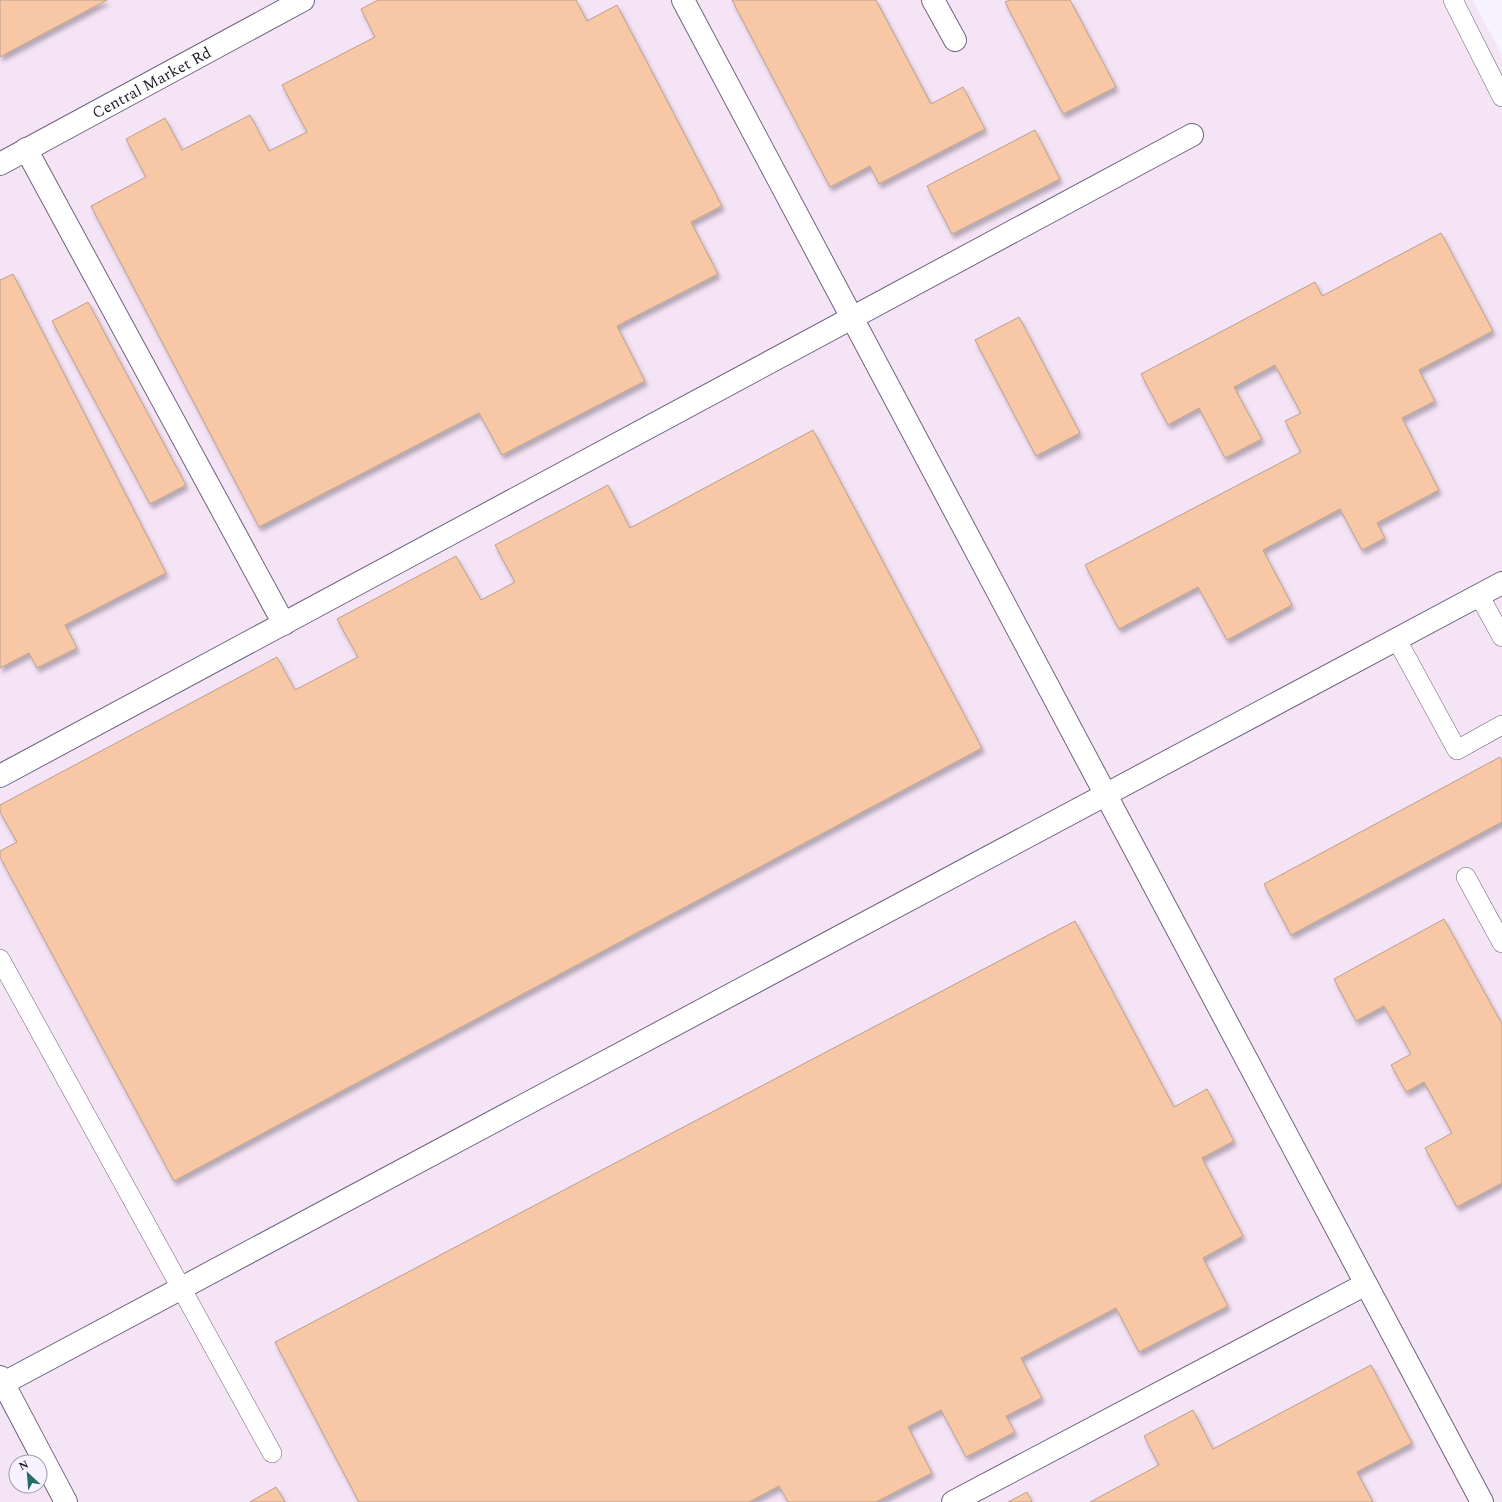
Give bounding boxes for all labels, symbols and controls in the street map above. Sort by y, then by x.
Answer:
street label: Central Market Rd [88,41,216,125]
north arrow [8,1454,48,1494]
text: N [16,1456,32,1475]

